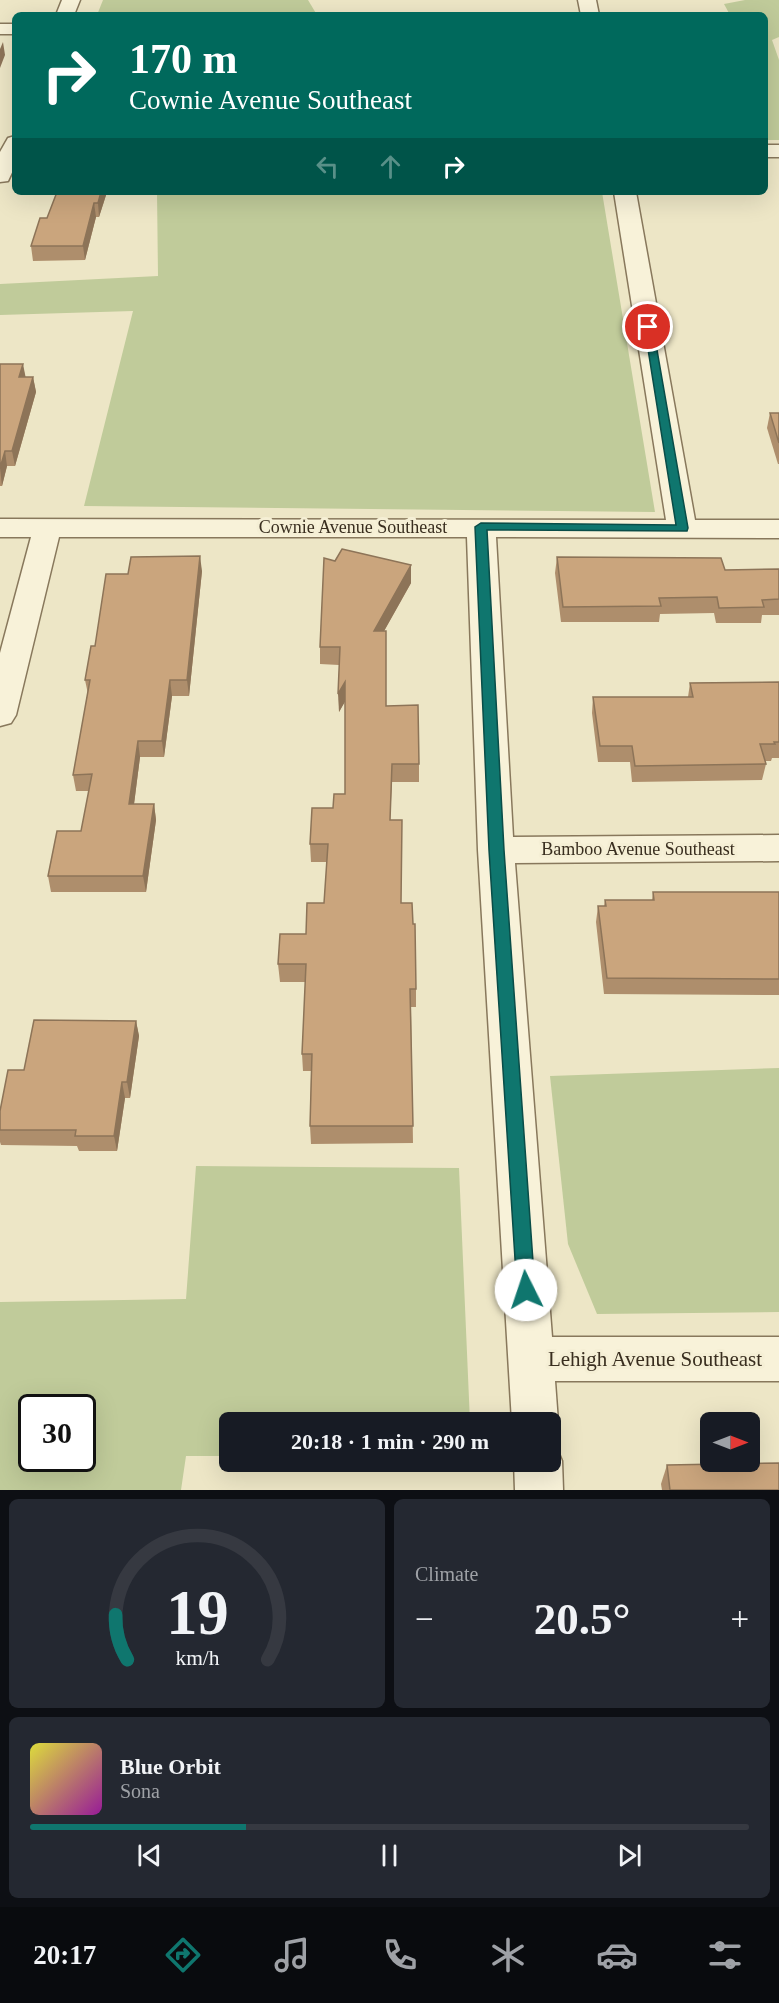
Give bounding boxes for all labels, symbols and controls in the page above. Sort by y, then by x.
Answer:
icon: right [30,36,108,114]
text: 170 m [129,36,238,82]
text: Cownie Avenue Southeast [129,85,412,115]
icon: left [311,150,344,183]
icon: ahead [374,150,407,183]
icon: right [437,150,470,183]
pin [622,301,673,352]
icon: arrive [631,310,664,343]
street label: Cownie Avenue Southeast [259,517,447,537]
street label: Bamboo Avenue Southeast [541,839,735,859]
position arrow [494,1258,558,1322]
street label: Lehigh Avenue Southeast [548,1347,762,1371]
speed limit sign: 30 [18,1394,96,1472]
north arrow [700,1412,760,1472]
map controls [700,1412,760,1472]
text: 20:18 · 1 min · 290 m [291,1429,489,1454]
text: Climate [415,1563,478,1585]
text: 19 [166,1578,228,1647]
text: 20.5° [534,1594,630,1644]
text: − [415,1601,434,1637]
text: + [730,1601,749,1637]
text: km/h [175,1647,219,1671]
text: Blue Orbit [120,1754,221,1779]
text: Sona [120,1780,160,1802]
icon: previous [133,1839,166,1872]
icon: pause [373,1839,406,1872]
icon: next [613,1839,646,1872]
icon: directions [162,1934,204,1976]
icon: music [271,1934,313,1976]
icon: phone [379,1934,421,1976]
icon: climate [487,1934,529,1976]
icon: car [596,1934,638,1976]
icon: filters [704,1934,746,1976]
text: 20:17 [33,1940,96,1970]

